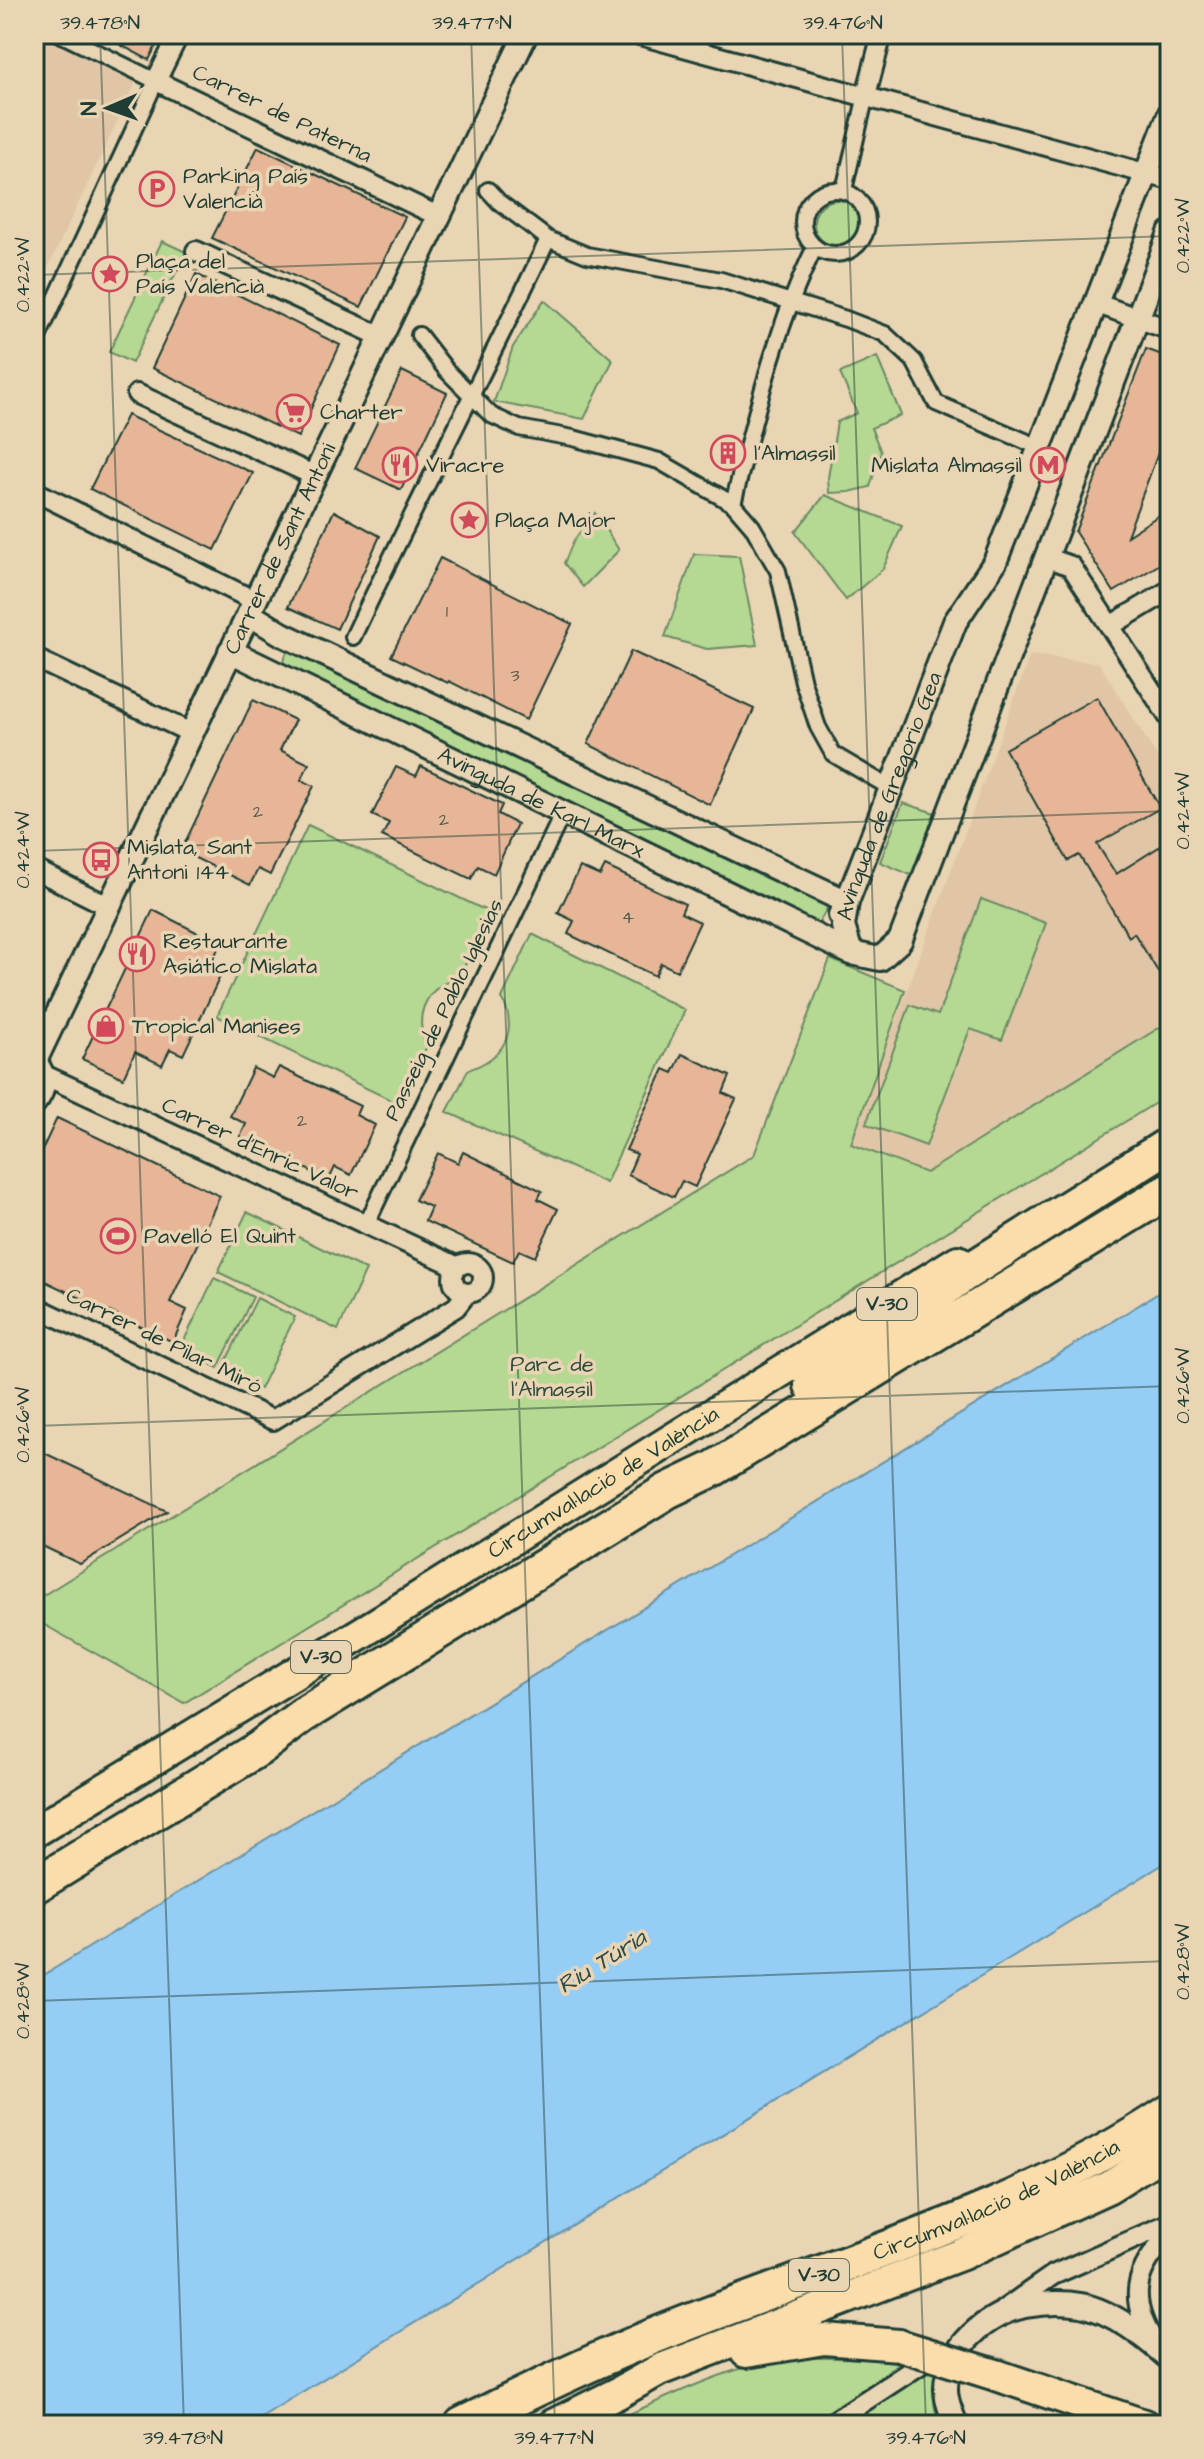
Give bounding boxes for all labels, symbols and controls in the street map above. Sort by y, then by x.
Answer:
text: 39.478°N [60,9,140,37]
text: 39.477°N [432,9,512,37]
text: 39.476°N [803,9,883,37]
street label: Carrer de Paterna [187,57,377,171]
north arrow [68,68,148,148]
text: N [74,101,105,116]
place label: Parking País Valencià [183,161,308,217]
parking icon: Parking País Valencià [138,170,176,208]
text: 0.422°W [1169,198,1197,274]
text: 0.422°W [9,237,37,313]
place label: Plaça del País Valencià [136,246,264,302]
place icon: Plaça del País Valencià [91,255,129,293]
supermarket icon: Charter [275,393,313,431]
place label: Charter [320,397,403,428]
building icon: l'Almassil [709,434,747,472]
street label: Carrer de Sant Antoni [216,438,344,659]
place label: l'Almassil [754,438,836,469]
restaurant icon: Viracre [381,446,419,484]
metro station icon: Mislata Almassil [1029,446,1067,484]
place label: Viracre [426,450,505,481]
place label: Mislata Almassil [871,450,1022,481]
place icon: Plaça Major [450,501,488,539]
place label: Plaça Major [495,505,615,536]
house number: 1 [446,599,448,624]
house number: 3 [510,663,520,688]
street label: Avinguda de Gregorio Gea [829,668,950,923]
street label: Avinguda de Karl Marx [433,739,650,866]
text: 0.424°W [1169,772,1197,850]
house number: 2 [253,799,264,824]
house number: 2 [439,807,450,832]
text: 0.424°W [9,811,37,889]
place label: Mislata, Sant Antoni 144 [127,832,252,888]
bus stop icon: Mislata, Sant Antoni 144 [82,841,120,879]
street label: Passeig de Pablo Iglesias [377,894,512,1127]
house number: 4 [622,905,634,930]
place label: Restaurante Asiático Mislata [163,926,317,982]
restaurant icon: Restaurante Asiático Mislata [118,935,156,973]
shop icon: Tropical Manises [87,1007,125,1045]
place label: Tropical Manises [132,1011,301,1042]
street label: Carrer d'Enric Valor [157,1090,363,1208]
house number: 2 [297,1108,308,1133]
sports icon: Pavelló El Quint [99,1217,137,1255]
place label: Pavelló El Quint [144,1221,296,1252]
street label: Carrer de Pilar Miró [61,1280,268,1402]
road number: V-30 [857,1288,917,1320]
text: 0.426°W [1169,1348,1197,1424]
park label: Parc de l'Almassil [510,1349,594,1405]
text: 0.426°W [9,1387,37,1463]
street label: Circumval·lació de València [481,1398,725,1566]
road number: V-30 [291,1641,351,1673]
water label: Riu Túria [551,1920,654,2003]
text: 0.428°W [1169,1923,1197,2000]
text: 0.428°W [9,1962,37,2039]
street label: Circumval·lació de València [868,2131,1125,2268]
road number: V-30 [789,2259,849,2291]
text: 39.478°N [143,2424,223,2452]
text: 39.477°N [514,2424,594,2452]
text: 39.476°N [886,2424,966,2452]

